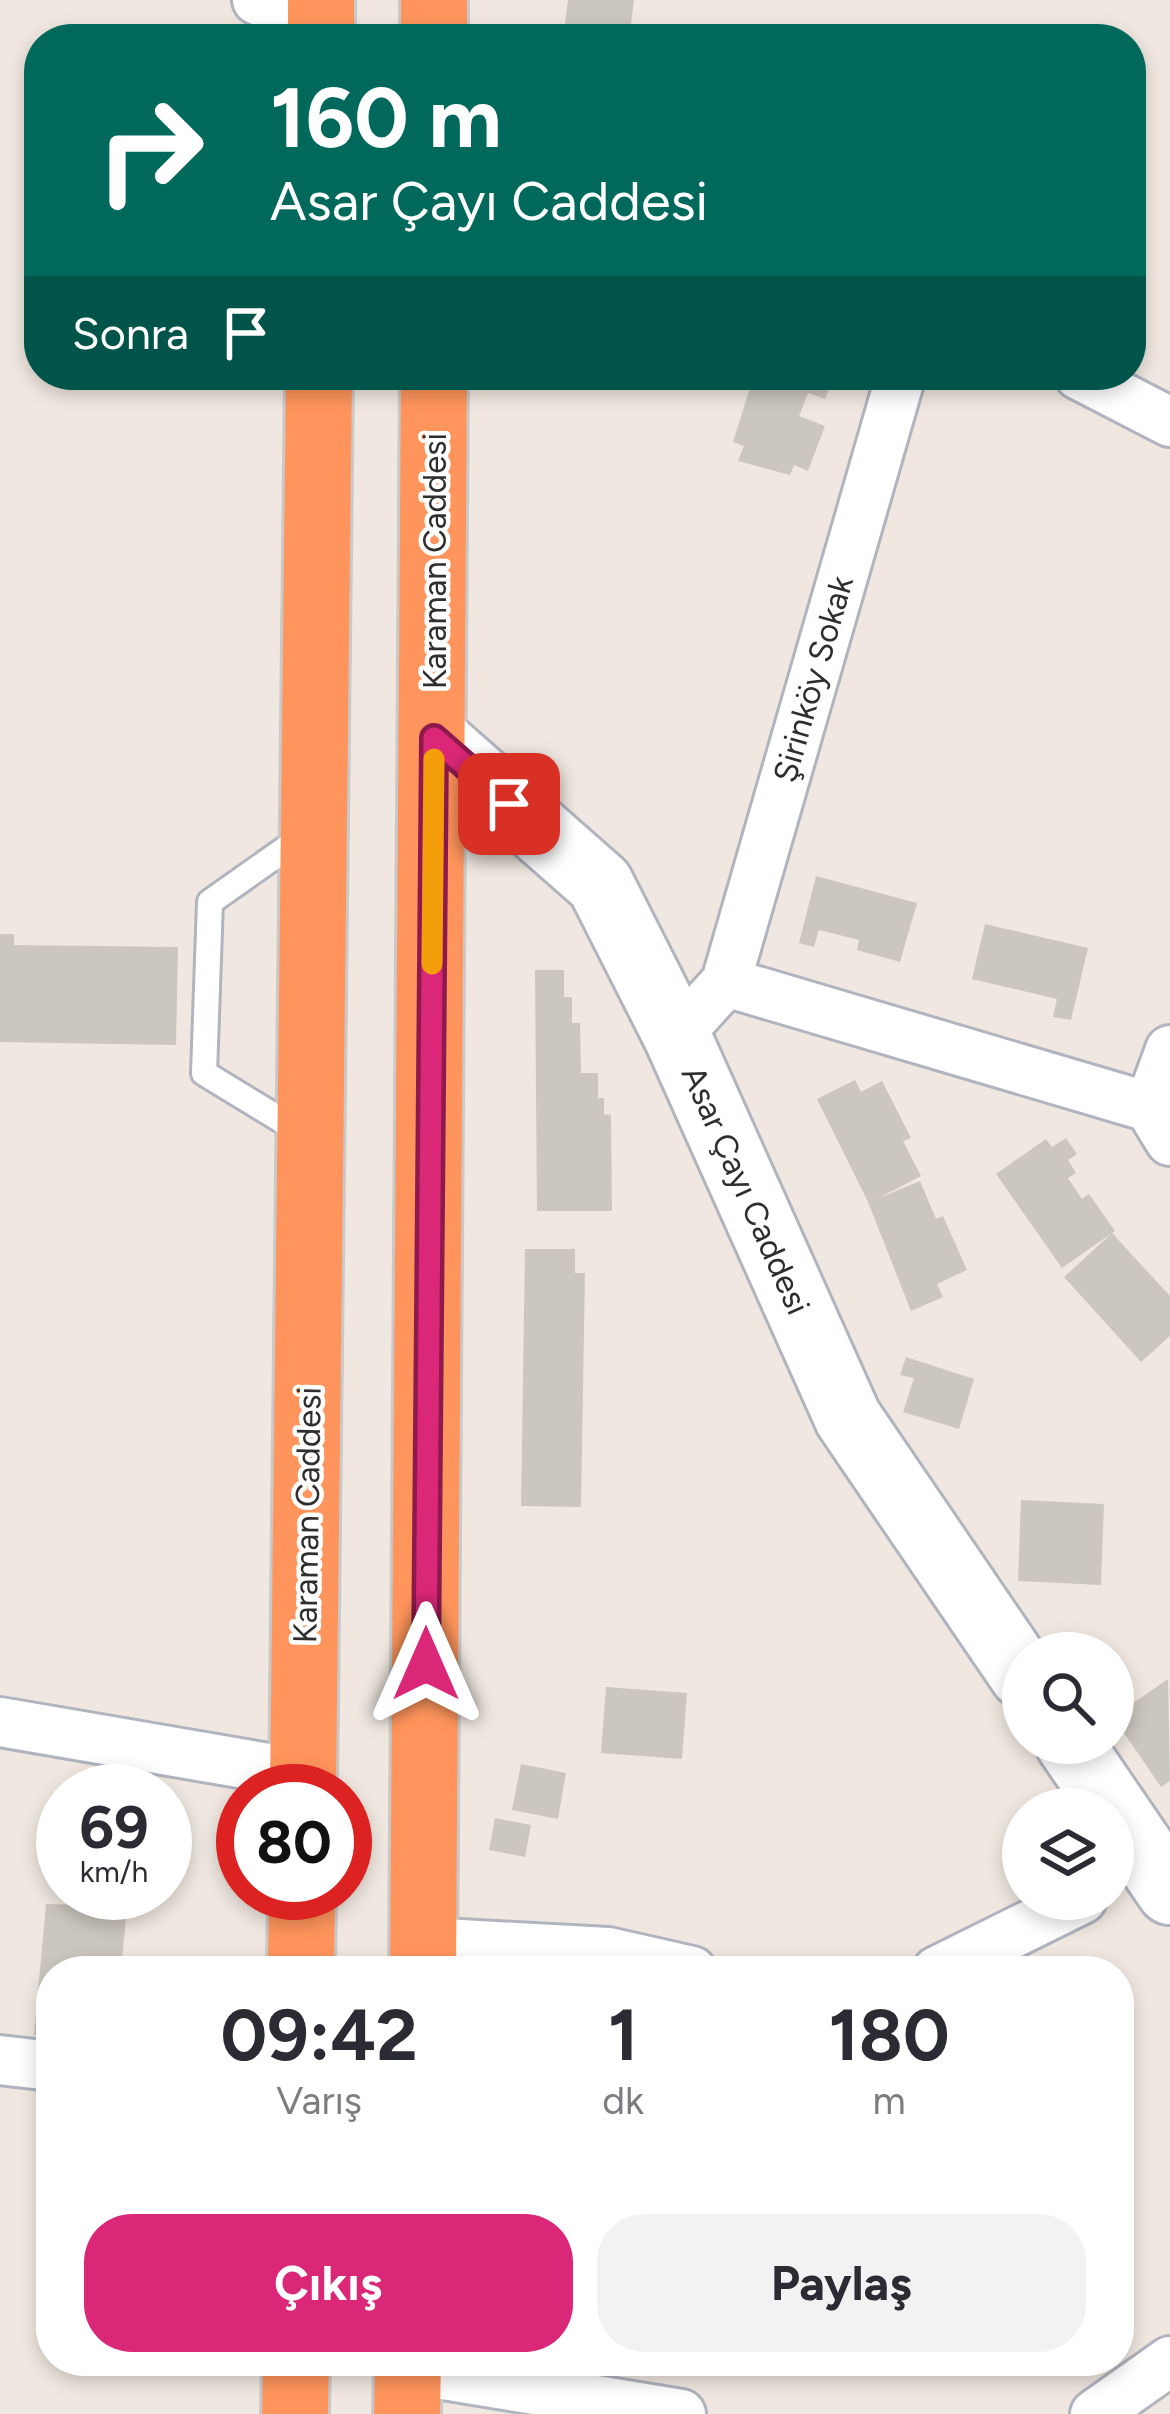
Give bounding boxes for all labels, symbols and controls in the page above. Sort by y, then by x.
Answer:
text: 160 m [270,67,502,168]
icon: right [72,72,228,228]
text: Asar Çayı Caddesi [270,169,708,234]
icon: arrive [213,300,279,366]
text: Sonra [72,306,189,360]
street label: Karaman Caddesi [415,433,454,689]
street label: Şirinköy Sokak [765,571,861,787]
pin [458,753,560,855]
icon: arrive [476,771,542,837]
street label: Asar Çayı Caddesi [674,1060,818,1320]
street label: Karaman Caddesi [285,1386,329,1644]
position arrow [363,1601,489,1727]
map controls [1002,1632,1134,1920]
button: search [1002,1632,1134,1764]
speed limit sign: 80 [216,1764,372,1920]
button: layers [1002,1788,1134,1920]
text: 69 [79,1791,149,1863]
text: km/h [80,1853,148,1890]
text: 09:42 [220,1992,418,2078]
text: 1 [608,1992,638,2078]
text: 180 [828,1992,950,2078]
text: Varış [276,2077,362,2124]
text: dk [602,2077,644,2124]
text: m [872,2077,906,2124]
button: Çıkış [84,2214,573,2352]
button: Paylaş [597,2214,1086,2352]

